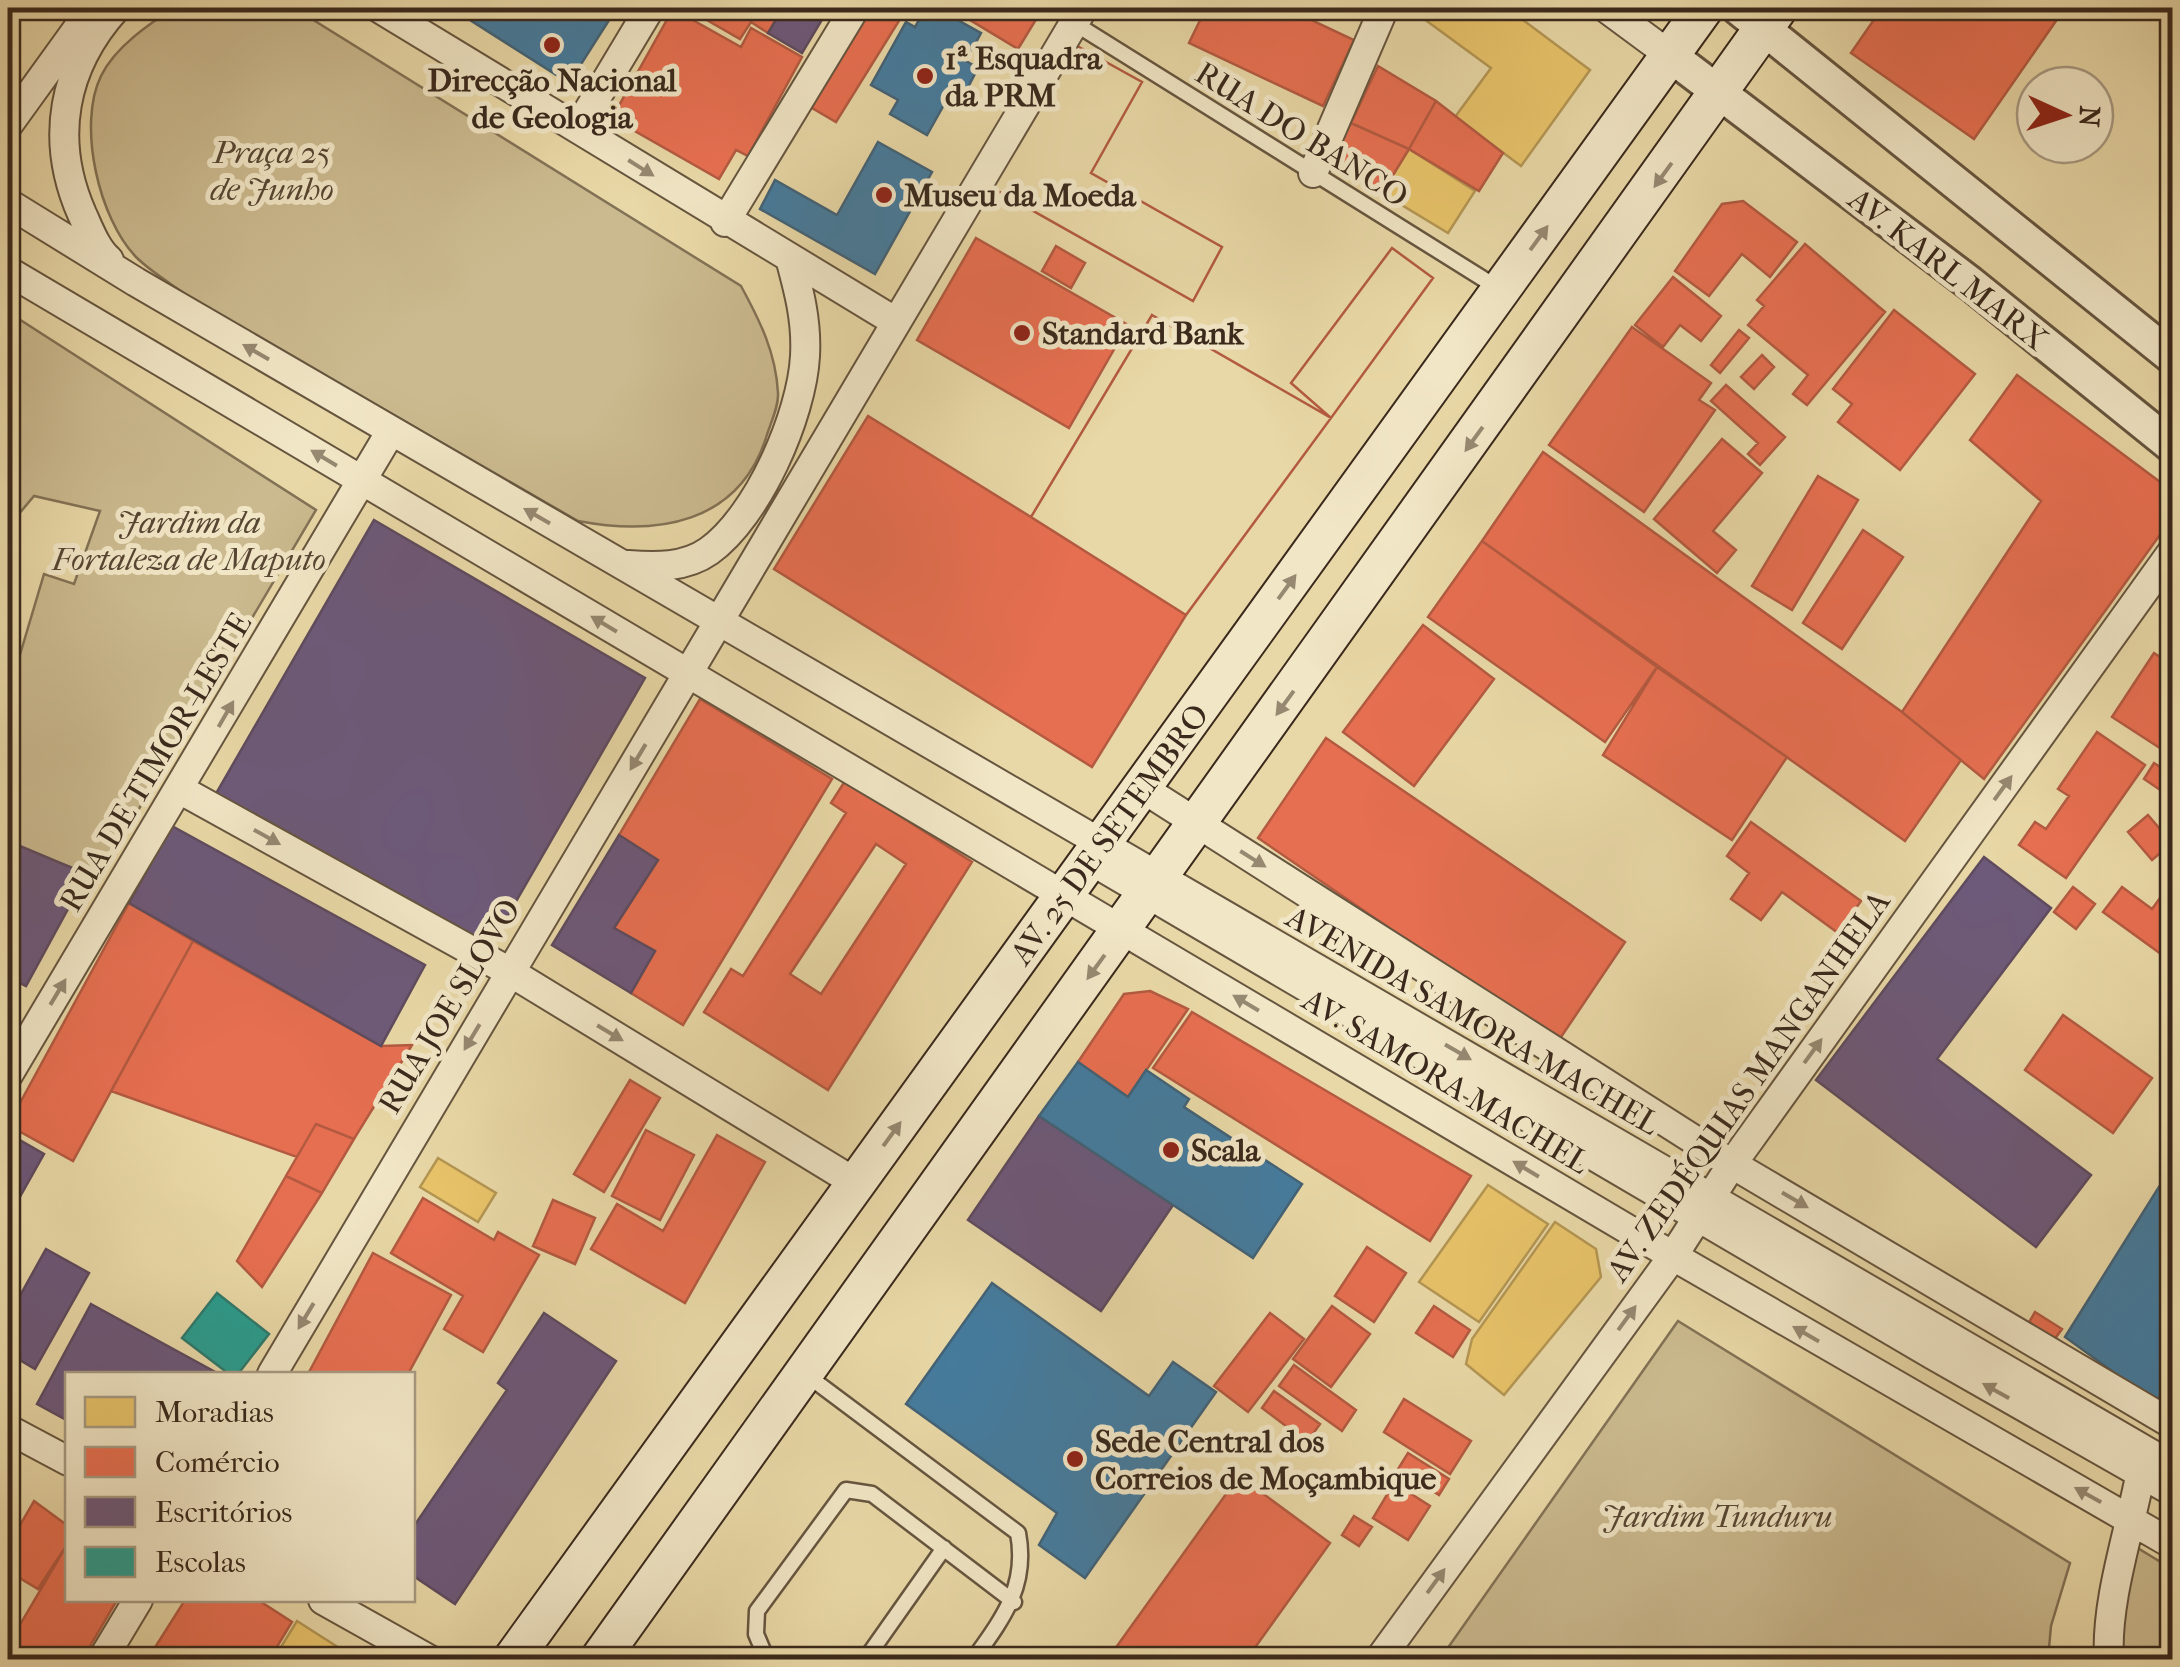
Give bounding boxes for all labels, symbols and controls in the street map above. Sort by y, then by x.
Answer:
marker: Direcção Nacional de Geologia [541,34,563,56]
place label: 1ª Esquadra da PRM [945,40,1103,114]
street label: RUA DO BANCO [1189,54,1415,215]
place label: Direcção Nacional de Geologia [427,62,677,136]
marker: 1ª Esquadra da PRM [914,65,936,87]
north arrow [2015,65,2115,165]
text: N [2072,105,2106,129]
park label: Praça 25 de Junho [210,134,334,208]
one-way arrow [627,159,654,177]
one-way arrow [1654,161,1673,188]
place label: Museu da Moeda [904,177,1137,214]
street label: AV. KARL MARX [1839,179,2054,358]
marker: Museu da Moeda [873,184,895,206]
one-way arrow [1529,225,1549,251]
place label: Standard Bank [1042,315,1245,352]
marker: Standard Bank [1011,322,1033,344]
one-way arrow [242,344,270,361]
one-way arrow [1465,426,1484,452]
one-way arrow [310,450,338,467]
park label: Jardim da Fortaleza de Maputo [51,504,326,578]
one-way arrow [523,507,551,525]
one-way arrow [1277,573,1297,600]
street label: RUA DE TIMOR-LESTE [52,607,259,918]
one-way arrow [589,616,618,633]
one-way arrow [1276,690,1295,716]
street label: AV. 25 DE SETEMBRO [1001,697,1216,973]
one-way arrow [217,700,234,728]
one-way arrow [630,743,647,771]
one-way arrow [1993,774,2012,801]
one-way arrow [252,828,281,845]
one-way arrow [1240,850,1267,868]
street label: AV. ZEDÉQUIAS MANGANHELA [1598,884,1898,1290]
street label: RUA JOE SLOVO [371,892,528,1120]
street label: AVENIDA SAMORA MACHEL [1278,897,1666,1143]
one-way arrow [1086,954,1106,981]
one-way arrow [49,978,66,1006]
street label: AV. SAMORA MACHEL [1294,980,1596,1182]
one-way arrow [1232,995,1260,1013]
one-way arrow [464,1023,481,1051]
one-way arrow [596,1023,624,1041]
one-way arrow [1803,1038,1822,1065]
one-way arrow [1444,1042,1472,1060]
one-way arrow [882,1120,901,1147]
place label: Scala [1191,1132,1261,1169]
marker: Scala [1160,1139,1182,1161]
one-way arrow [1512,1161,1540,1178]
one-way arrow [1781,1191,1809,1209]
one-way arrow [298,1302,315,1330]
one-way arrow [1617,1305,1637,1331]
one-way arrow [1792,1325,1820,1343]
legend [65,1372,415,1602]
one-way arrow [1982,1383,2011,1400]
text: Moradias [155,1395,274,1430]
place label: Sede Central dos Correios de Moçambique [1095,1423,1436,1498]
text: Comércio [155,1445,280,1480]
marker: Sede Central dos Correios de Moçambique [1064,1448,1086,1470]
one-way arrow [2074,1487,2103,1504]
text: Escritórios [155,1495,292,1530]
park label: Jardim Tunduru [1602,1498,1833,1535]
text: Escolas [155,1545,246,1580]
one-way arrow [1426,1568,1445,1594]

